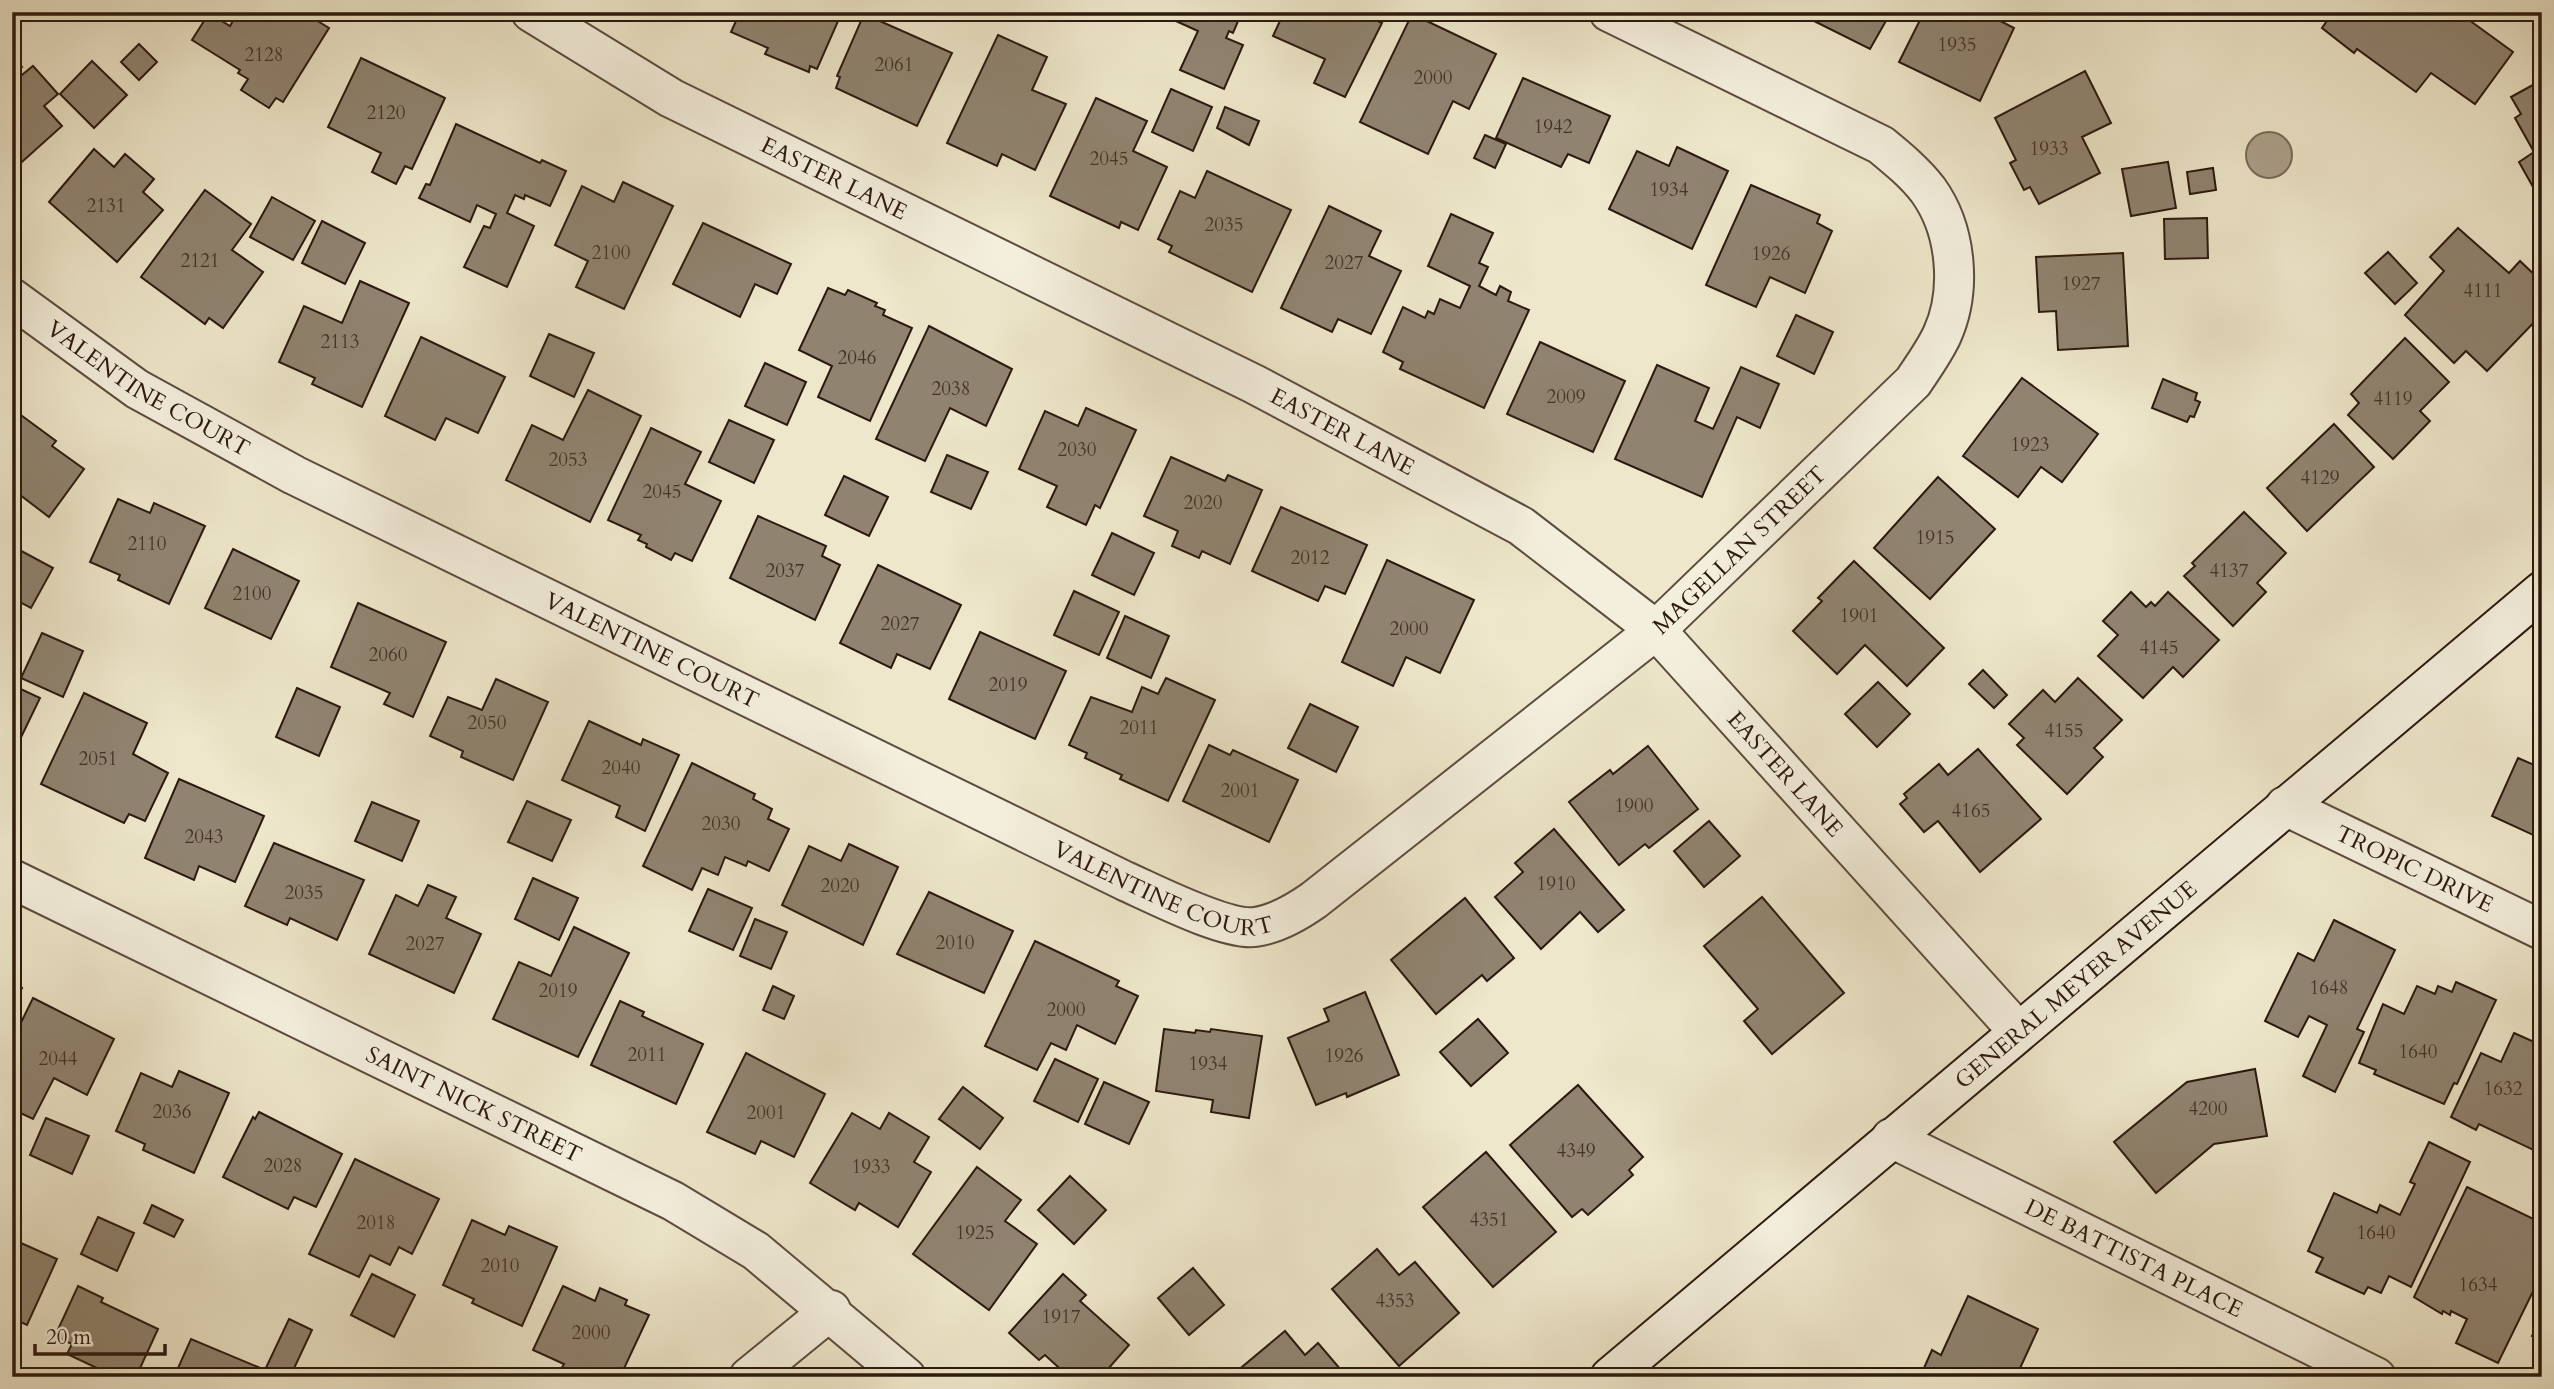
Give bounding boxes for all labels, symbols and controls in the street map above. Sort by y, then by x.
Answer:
house number: 1935 [1938,32,1976,58]
house number: 2128 [245,42,283,68]
house number: 2061 [875,52,913,78]
house number: 2000 [1414,65,1453,91]
house number: 2120 [367,100,406,126]
house number: 1942 [1534,114,1573,140]
street label: EASTER LANE [756,129,913,227]
house number: 1933 [2030,136,2068,162]
house number: 2045 [1090,146,1128,172]
house number: 1934 [1650,177,1689,203]
house number: 2131 [87,193,125,219]
house number: 2035 [1205,212,1243,238]
house number: 2100 [592,240,631,266]
house number: 1926 [1752,241,1790,267]
house number: 2121 [181,248,219,274]
house number: 2027 [1325,250,1364,276]
house number: 1927 [2062,271,2101,297]
house number: 4111 [2464,278,2502,304]
street label: VALENTINE COURT [41,313,256,464]
house number: 2113 [321,329,359,355]
house number: 2046 [838,345,876,371]
house number: 2038 [932,376,970,402]
street label: EASTER LANE [1265,380,1420,482]
house number: 2009 [1547,384,1586,410]
house number: 4119 [2374,386,2413,412]
house number: 1923 [2011,432,2049,458]
house number: 2030 [1058,437,1097,463]
house number: 2053 [549,447,587,473]
street label: MAGELLAN STREET [1645,459,1833,641]
house number: 4129 [2301,465,2340,491]
house number: 2045 [643,479,681,505]
house number: 2020 [1184,490,1223,516]
house number: 1915 [1916,525,1954,551]
house number: 2110 [128,531,167,557]
house number: 2012 [1291,545,1330,571]
house number: 2037 [766,558,805,584]
house number: 4137 [2210,558,2249,584]
house number: 2100 [233,581,272,607]
street label: VALENTINE COURT [540,584,764,715]
house number: 1901 [1840,603,1878,629]
house number: 2027 [881,611,920,637]
house number: 2000 [1390,616,1429,642]
house number: 4145 [2140,635,2178,661]
house number: 2060 [369,642,408,668]
house number: 2019 [989,672,1028,698]
street label: EASTER LANE [1721,704,1851,843]
house number: 2050 [468,710,507,736]
house number: 2011 [1120,715,1158,741]
house number: 4155 [2045,718,2083,744]
house number: 2051 [79,746,117,772]
house number: 2040 [602,755,641,781]
house number: 2001 [1221,778,1259,804]
house number: 1900 [1615,793,1654,819]
house number: 4165 [1952,798,1990,824]
house number: 2030 [702,811,741,837]
street label: TROPIC DRIVE [2331,817,2499,920]
house number: 2043 [185,824,223,850]
street label: VALENTINE COURT [1048,833,1277,943]
house number: 1910 [1537,871,1576,897]
house number: 2020 [821,873,860,899]
street label: GENERAL MEYER AVENUE [1948,873,2203,1096]
house number: 2035 [285,880,323,906]
house number: 2010 [936,930,975,956]
house number: 2027 [406,931,445,957]
house number: 1648 [2310,975,2348,1001]
house number: 2019 [539,978,578,1004]
house number: 2000 [1047,997,1086,1023]
street label: SAINT NICK STREET [361,1038,587,1170]
house number: 1640 [2399,1039,2438,1065]
house number: 2011 [628,1042,666,1068]
house number: 1926 [1325,1043,1363,1069]
house number: 2044 [39,1046,78,1072]
house number: 1934 [1189,1051,1228,1077]
house number: 1632 [2484,1076,2523,1102]
house number: 4200 [2189,1096,2228,1122]
house number: 2036 [153,1099,191,1125]
house number: 2001 [747,1100,785,1126]
house number: 4349 [1557,1138,1596,1164]
house number: 2028 [264,1153,302,1179]
house number: 1933 [852,1154,890,1180]
street label: DE BATTISTA PLACE [2020,1191,2248,1325]
house number: 4351 [1470,1207,1508,1233]
house number: 2018 [357,1210,395,1236]
house number: 1925 [956,1220,994,1246]
house number: 1640 [2357,1220,2396,1246]
house number: 2010 [481,1253,520,1279]
house number: 1634 [2459,1272,2498,1298]
house number: 4353 [1376,1288,1414,1314]
house number: 1917 [1042,1304,1081,1330]
scale bar [35,1312,164,1356]
house number: 2000 [572,1320,611,1346]
text: 20 m [46,1323,91,1352]

